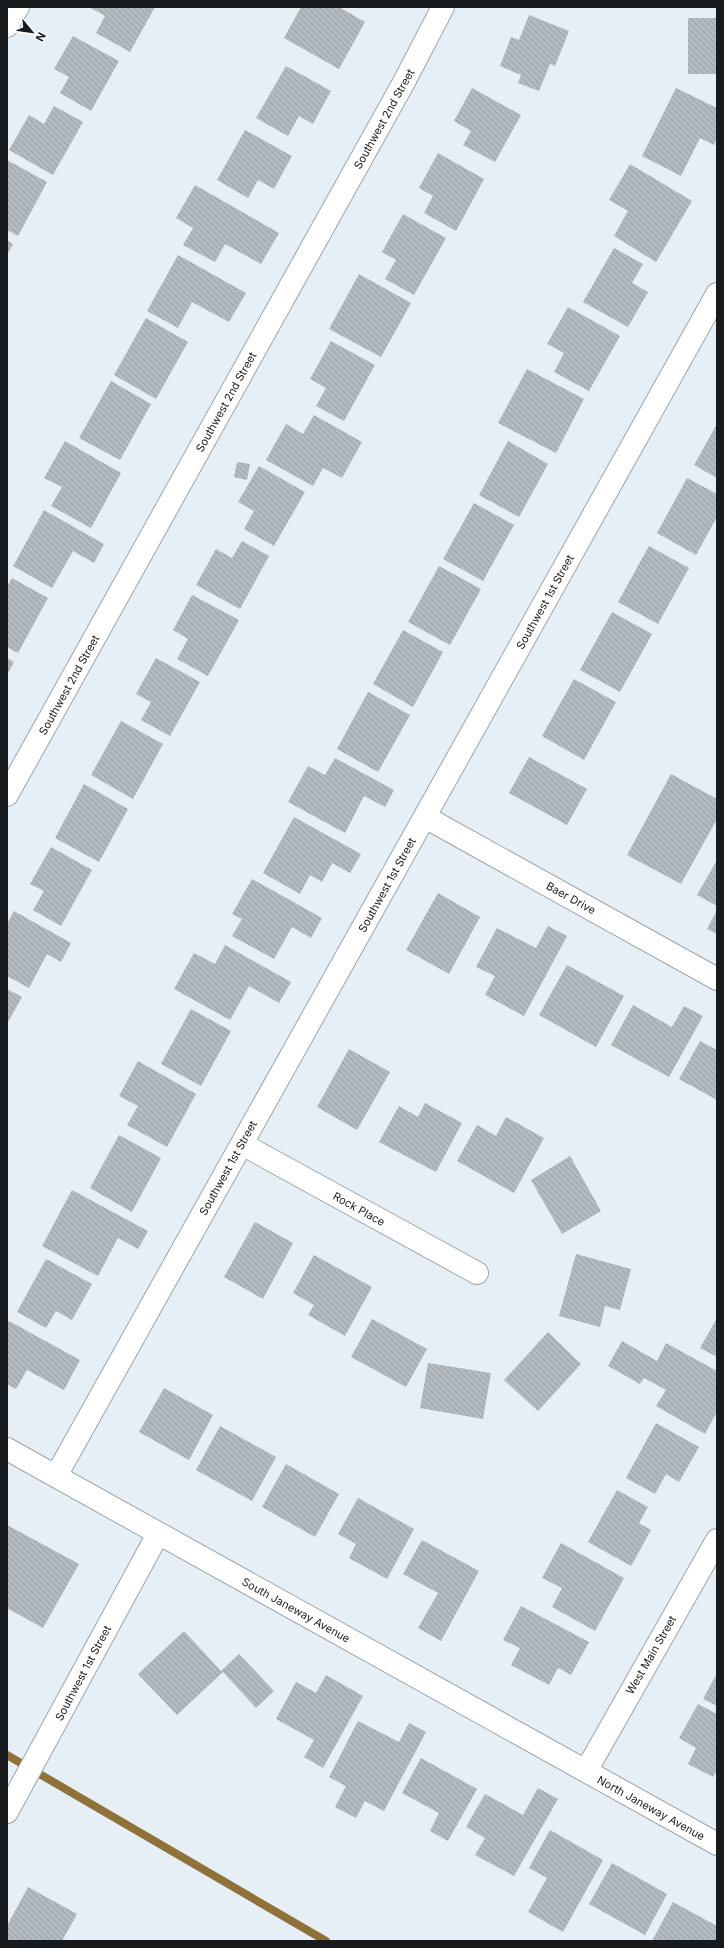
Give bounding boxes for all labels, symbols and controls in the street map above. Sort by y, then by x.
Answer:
north arrow [12,12,52,52]
text: N [33,30,49,44]
street label: Southwest 2nd Street [351,66,417,171]
street label: Southwest 2nd Street [193,349,259,454]
street label: Southwest 1st Street [513,552,577,652]
street label: Southwest 2nd Street [36,632,102,737]
street label: Southwest 1st Street [355,835,419,935]
street label: Baer Drive [544,879,598,917]
street label: Southwest 1st Street [196,1118,260,1218]
street label: Rock Place [330,1189,388,1229]
street label: South Janeway Avenue [239,1574,353,1646]
street label: West Main Street [623,1613,679,1697]
street label: Southwest 1st Street [52,1623,114,1723]
street label: North Janeway Avenue [595,1773,707,1843]

